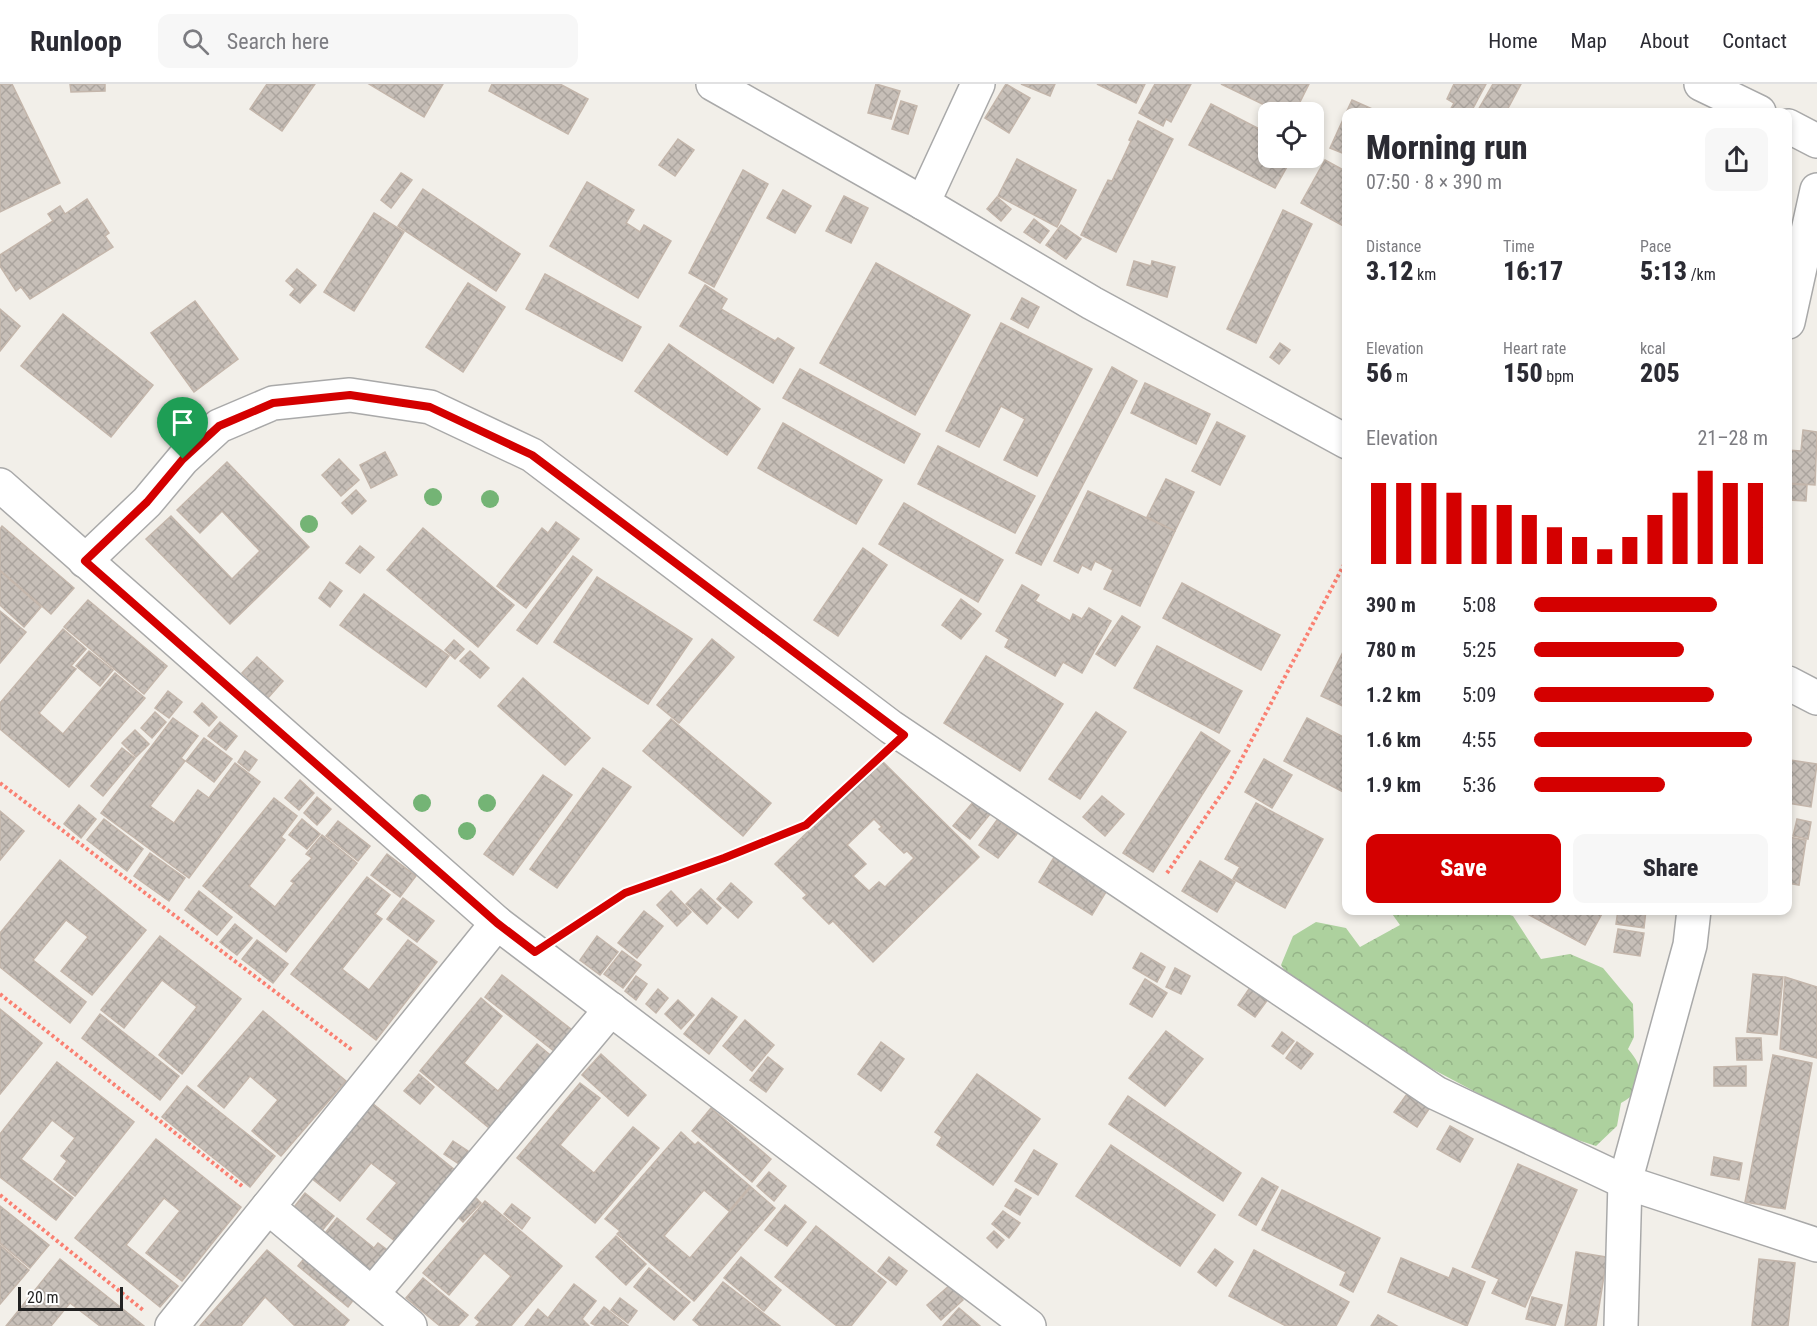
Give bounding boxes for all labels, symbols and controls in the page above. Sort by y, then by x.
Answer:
search box [158,14,578,68]
text: Runloop [30,25,122,58]
icon: search [179,25,212,58]
text: Search here [227,29,329,54]
text: Home [1488,29,1538,53]
text: Map [1571,29,1607,53]
text: About [1640,29,1689,53]
text: Contact [1722,29,1787,53]
map controls [1258,102,1324,168]
button: locate [1258,102,1324,168]
text: Morning run [1366,128,1528,167]
button: share [1705,128,1768,191]
text: 07:50 · 8 × 390 m [1366,170,1502,194]
text: Distance [1366,237,1421,256]
text: Time [1503,237,1535,256]
text: Pace [1640,237,1671,256]
text: 3.12 [1366,256,1413,286]
text: 16:17 [1503,256,1563,286]
text: 5:13 [1640,256,1687,286]
text: km [1413,265,1436,284]
text: /km [1687,265,1716,284]
text: Elevation [1366,339,1424,358]
text: Heart rate [1503,339,1566,358]
text: kcal [1640,339,1666,358]
text: 56 [1366,358,1392,388]
text: 150 [1503,358,1543,388]
text: 205 [1640,358,1680,388]
text: m [1392,367,1408,386]
text: bpm [1543,367,1574,386]
pin [157,397,208,459]
icon: arrive [166,406,199,439]
text: Elevation [1366,426,1438,450]
text: 21–28 m [1697,426,1768,450]
text: 390 m [1366,593,1416,617]
text: 5:08 [1462,593,1496,617]
text: 780 m [1366,638,1416,662]
text: 5:25 [1462,638,1496,662]
text: 1.2 km [1366,683,1421,707]
text: 5:09 [1462,683,1496,707]
text: 1.6 km [1366,728,1421,752]
text: 4:55 [1462,728,1496,752]
text: 1.9 km [1366,773,1421,797]
text: 5:36 [1462,773,1496,797]
button: Save [1366,834,1561,903]
button: Share [1573,834,1768,903]
scale bar [18,1284,123,1312]
text: 20 m [27,1288,59,1307]

